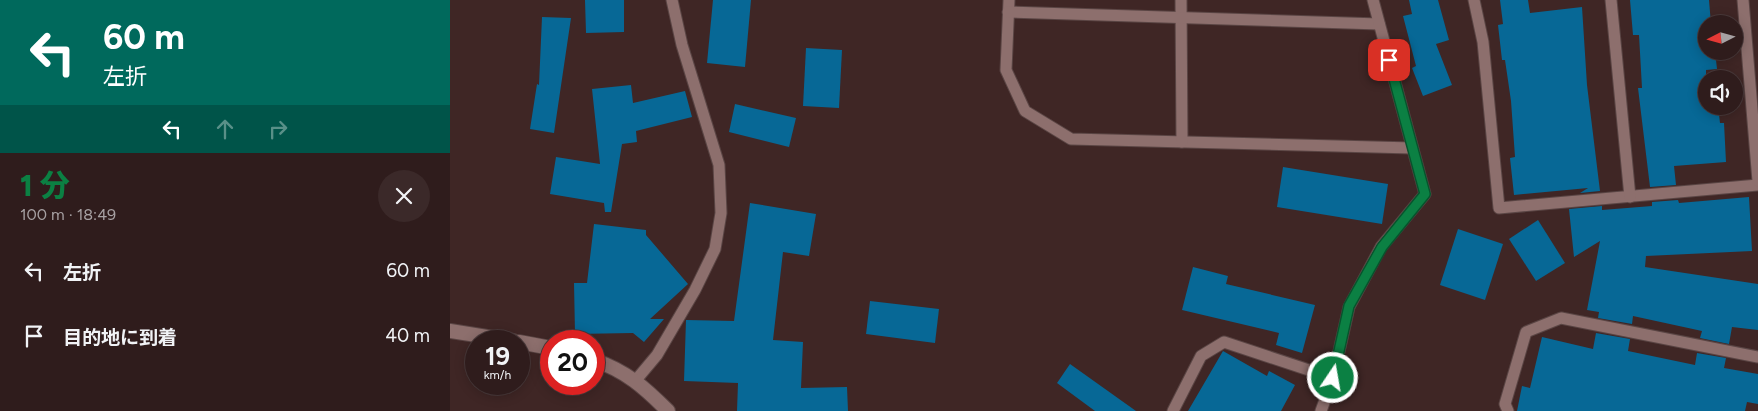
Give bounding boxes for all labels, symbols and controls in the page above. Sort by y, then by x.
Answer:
north arrow [1698,15,1742,60]
map controls [1698,15,1743,115]
text: 60 m [103,16,185,58]
icon: left [20,20,85,85]
pin [1368,39,1410,81]
icon: arrive [1375,46,1403,74]
text: 左折 [103,63,147,90]
button: sound [1698,70,1743,115]
icon: left [158,115,186,143]
icon: ahead [211,115,239,143]
icon: right [264,115,292,143]
text: 1 分 [20,167,70,204]
button: close [378,170,430,222]
text: 100 m · 18:49 [20,205,116,224]
icon: left [20,257,48,285]
text: 60 m [386,259,430,282]
text: 左折 [63,261,101,284]
icon: arrive [20,322,48,350]
text: 40 m [385,324,430,347]
text: 目的地に到着 [63,326,177,349]
speed limit sign: 20 [540,330,605,395]
text: 19 [485,341,510,371]
position arrow [1306,351,1358,403]
text: km/h [484,368,511,382]

